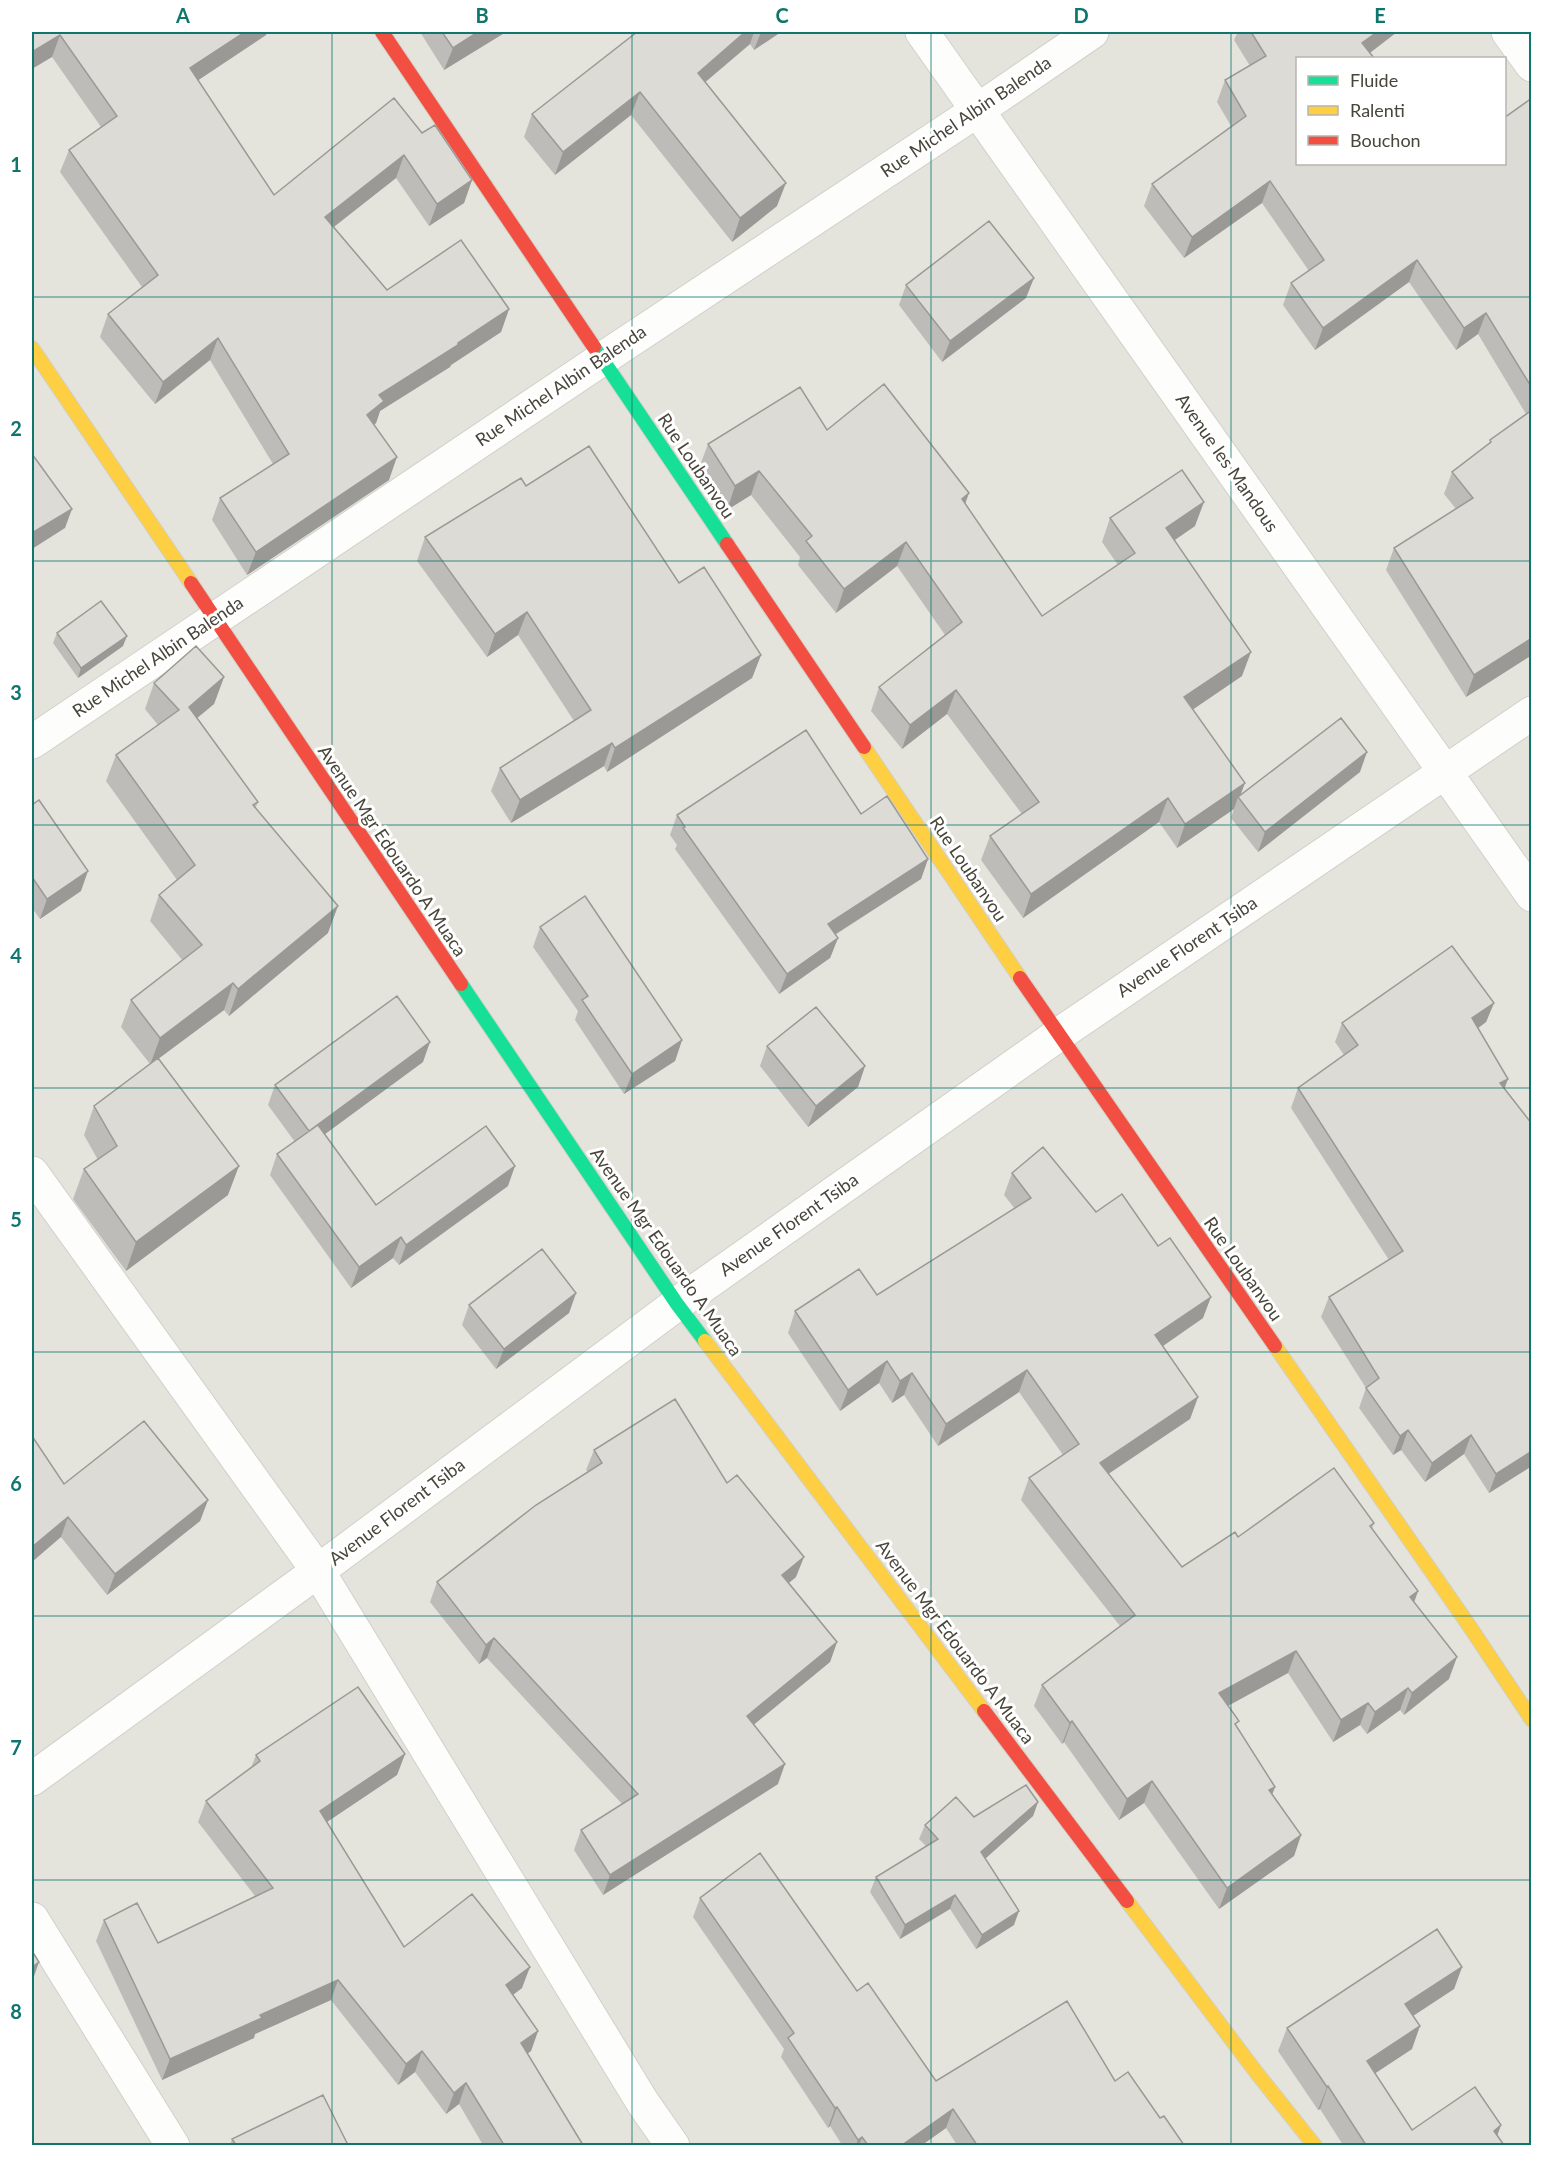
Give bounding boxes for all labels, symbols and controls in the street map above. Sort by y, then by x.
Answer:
text: A [175,3,190,27]
text: B [475,3,489,27]
text: C [775,3,789,27]
text: D [1073,3,1089,27]
text: E [1374,3,1386,27]
street label: Rue Michel Albin Balenda [876,51,1055,182]
legend [1296,57,1506,165]
text: Fluide [1350,69,1398,91]
text: Ralenti [1350,99,1405,121]
text: Bouchon [1350,129,1421,151]
text: 1 [10,152,22,176]
street label: Rue Michel Albin Balenda [471,320,650,451]
street label: Avenue les Mandous [1172,389,1284,536]
street label: Rue Loubanvou [654,409,740,522]
text: 2 [10,416,22,440]
street label: Rue Michel Albin Balenda [68,591,247,722]
text: 3 [10,680,22,704]
street label: Avenue Mgr Edouardo A Muaca [314,741,472,960]
street label: Rue Loubanvou [926,812,1012,925]
street label: Avenue Florent Tsiba [1112,891,1261,1001]
text: 4 [10,943,22,967]
street label: Avenue Mgr Edouardo A Muaca [586,1143,747,1360]
street label: Avenue Florent Tsiba [715,1168,862,1280]
text: 5 [10,1207,22,1231]
street label: Rue Loubanvou [1200,1212,1288,1325]
street label: Avenue Florent Tsiba [324,1453,469,1569]
text: 6 [10,1471,22,1495]
street label: Avenue Mgr Edouardo A Muaca [872,1535,1040,1748]
text: 7 [10,1735,22,1759]
text: 8 [10,1999,22,2023]

